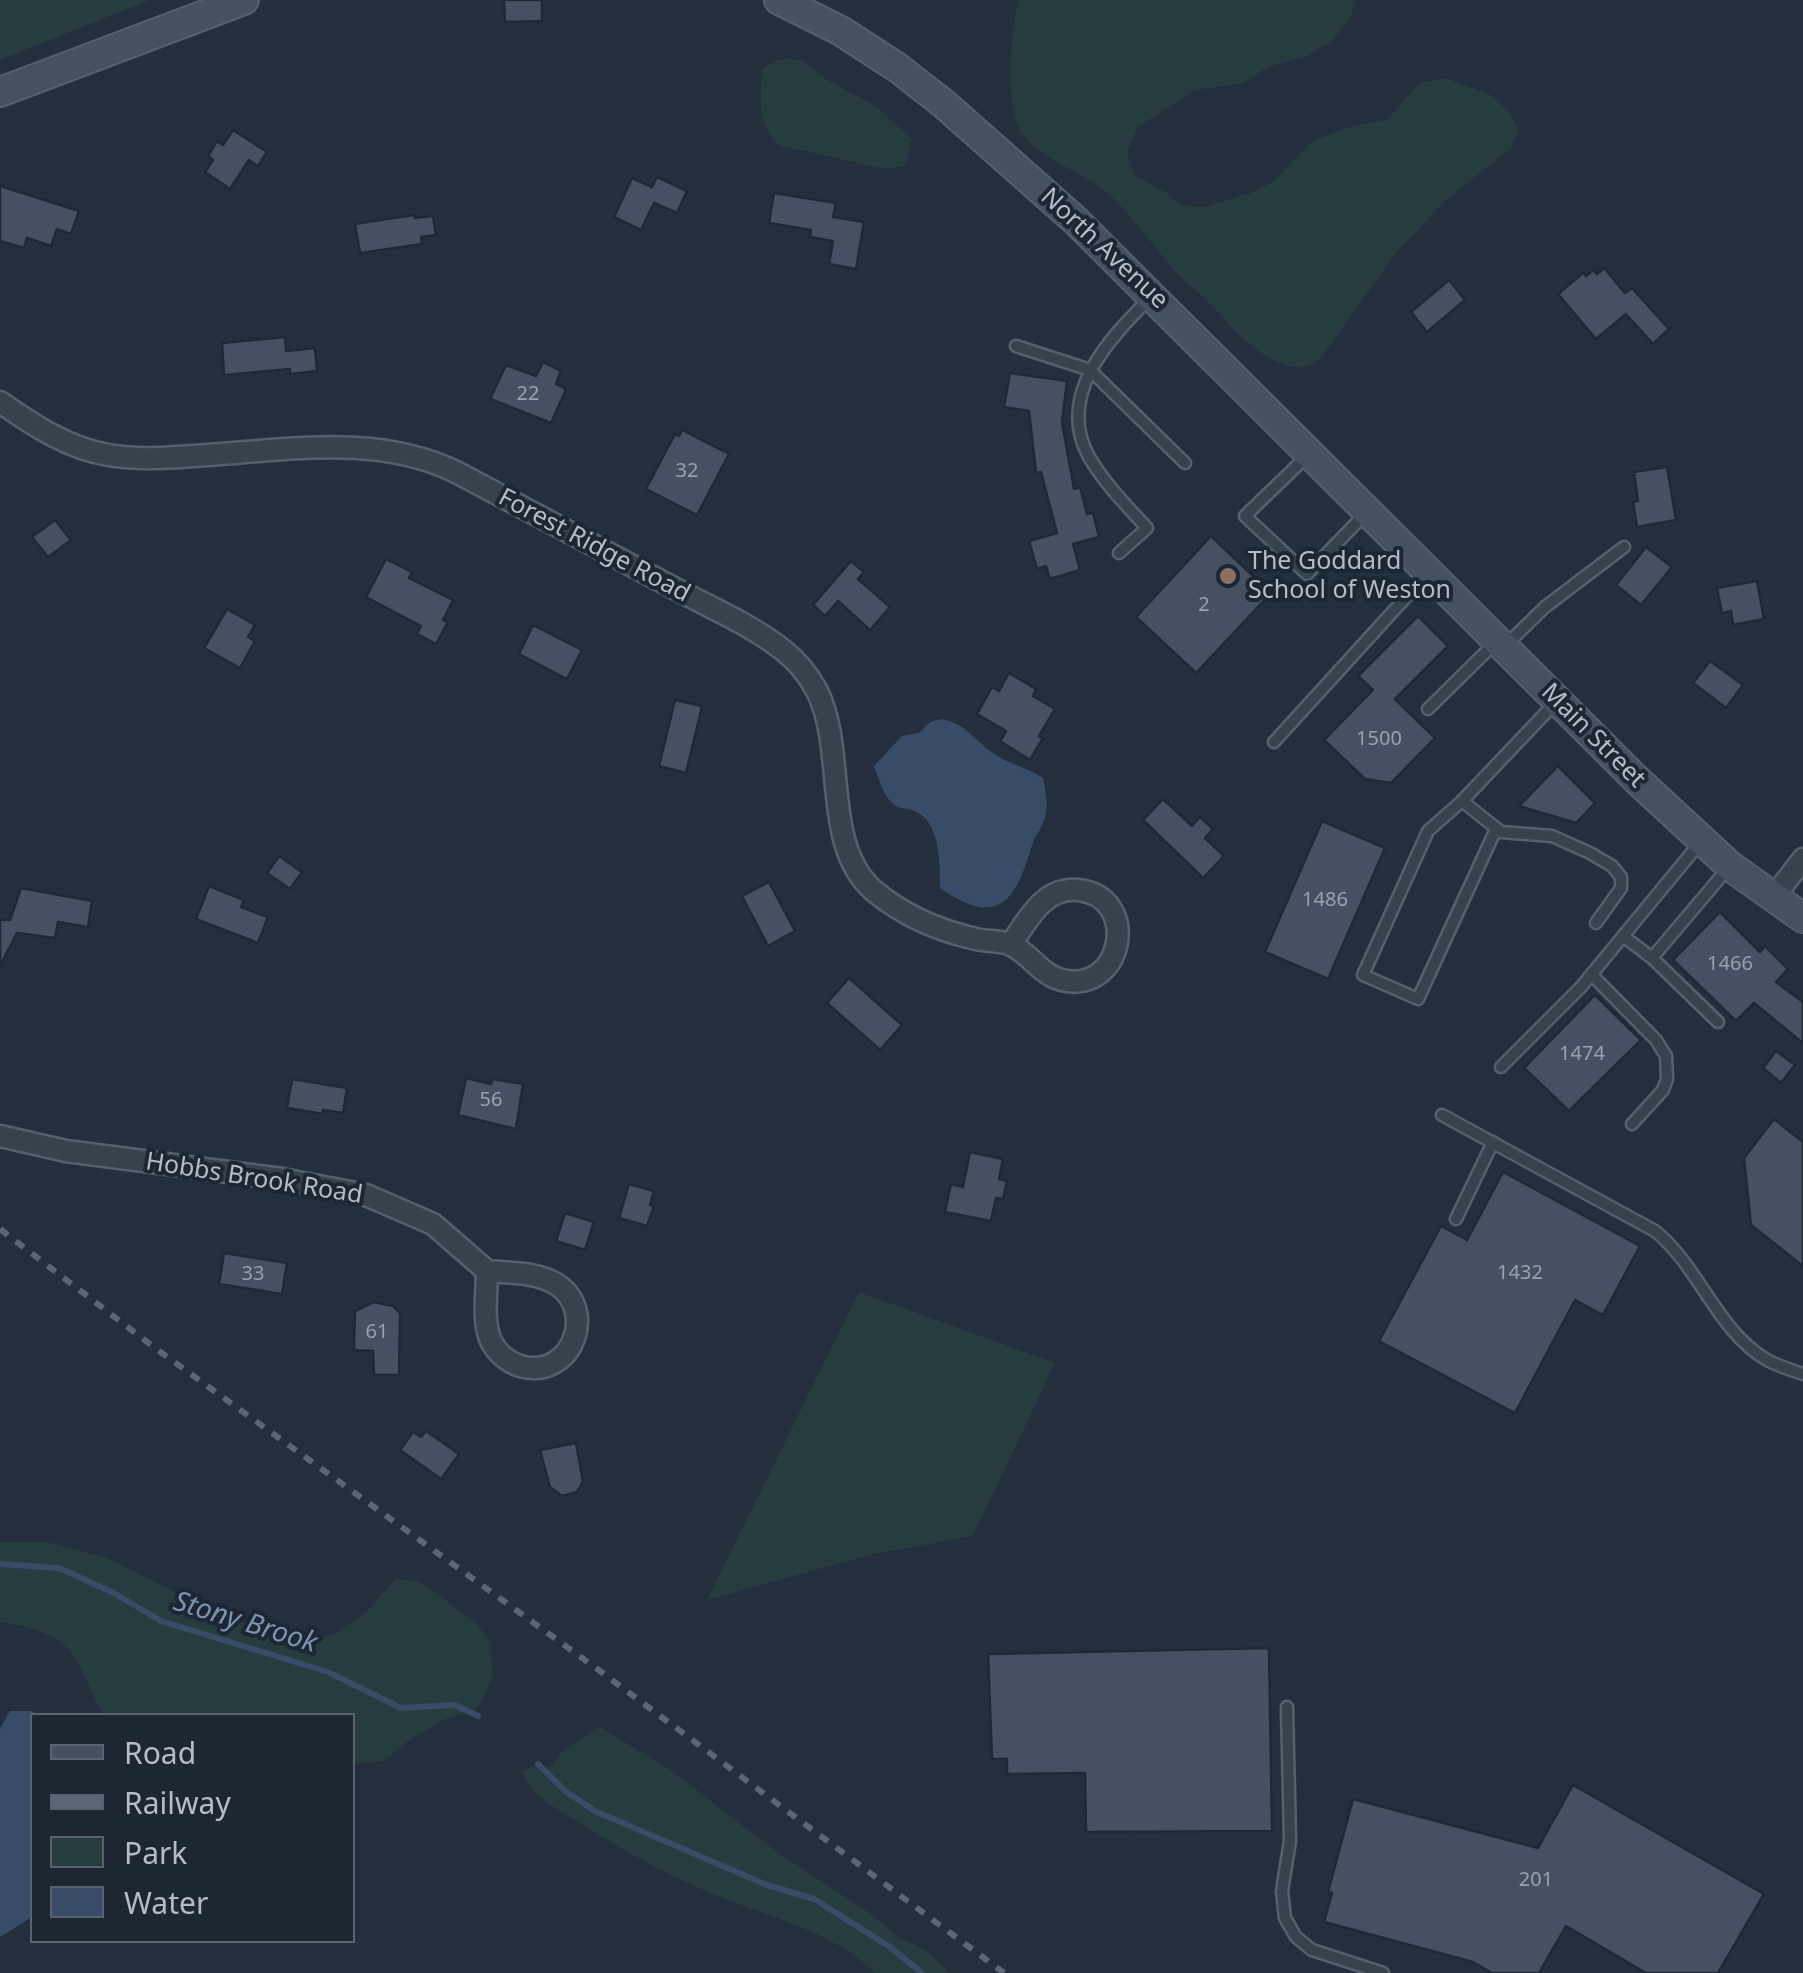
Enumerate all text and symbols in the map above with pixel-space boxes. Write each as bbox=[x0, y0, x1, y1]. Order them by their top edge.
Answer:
street label: North Avenue bbox=[1034, 182, 1174, 316]
house number: 22 bbox=[517, 382, 539, 406]
house number: 32 bbox=[676, 459, 698, 483]
street label: Forest Ridge Road bbox=[493, 483, 695, 609]
place label: The Goddard School of Weston bbox=[1248, 547, 1451, 606]
marker: The Goddard School of Weston bbox=[1217, 565, 1239, 587]
house number: 2 bbox=[1198, 593, 1210, 617]
street label: Main Street bbox=[1535, 678, 1651, 794]
house number: 1500 bbox=[1356, 727, 1402, 751]
house number: 1486 bbox=[1302, 888, 1348, 912]
house number: 1466 bbox=[1707, 952, 1753, 976]
house number: 1474 bbox=[1559, 1042, 1605, 1066]
house number: 56 bbox=[480, 1088, 502, 1112]
street label: Hobbs Brook Road bbox=[143, 1147, 365, 1211]
house number: 1432 bbox=[1497, 1261, 1543, 1285]
house number: 33 bbox=[242, 1262, 264, 1286]
house number: 61 bbox=[366, 1320, 388, 1344]
water label: Stony Brook bbox=[169, 1585, 321, 1661]
legend bbox=[30, 1713, 355, 1943]
text: Road bbox=[124, 1732, 196, 1773]
text: Railway bbox=[124, 1782, 231, 1823]
text: Park bbox=[124, 1832, 187, 1873]
house number: 201 bbox=[1519, 1868, 1553, 1892]
text: Water bbox=[124, 1882, 208, 1923]

